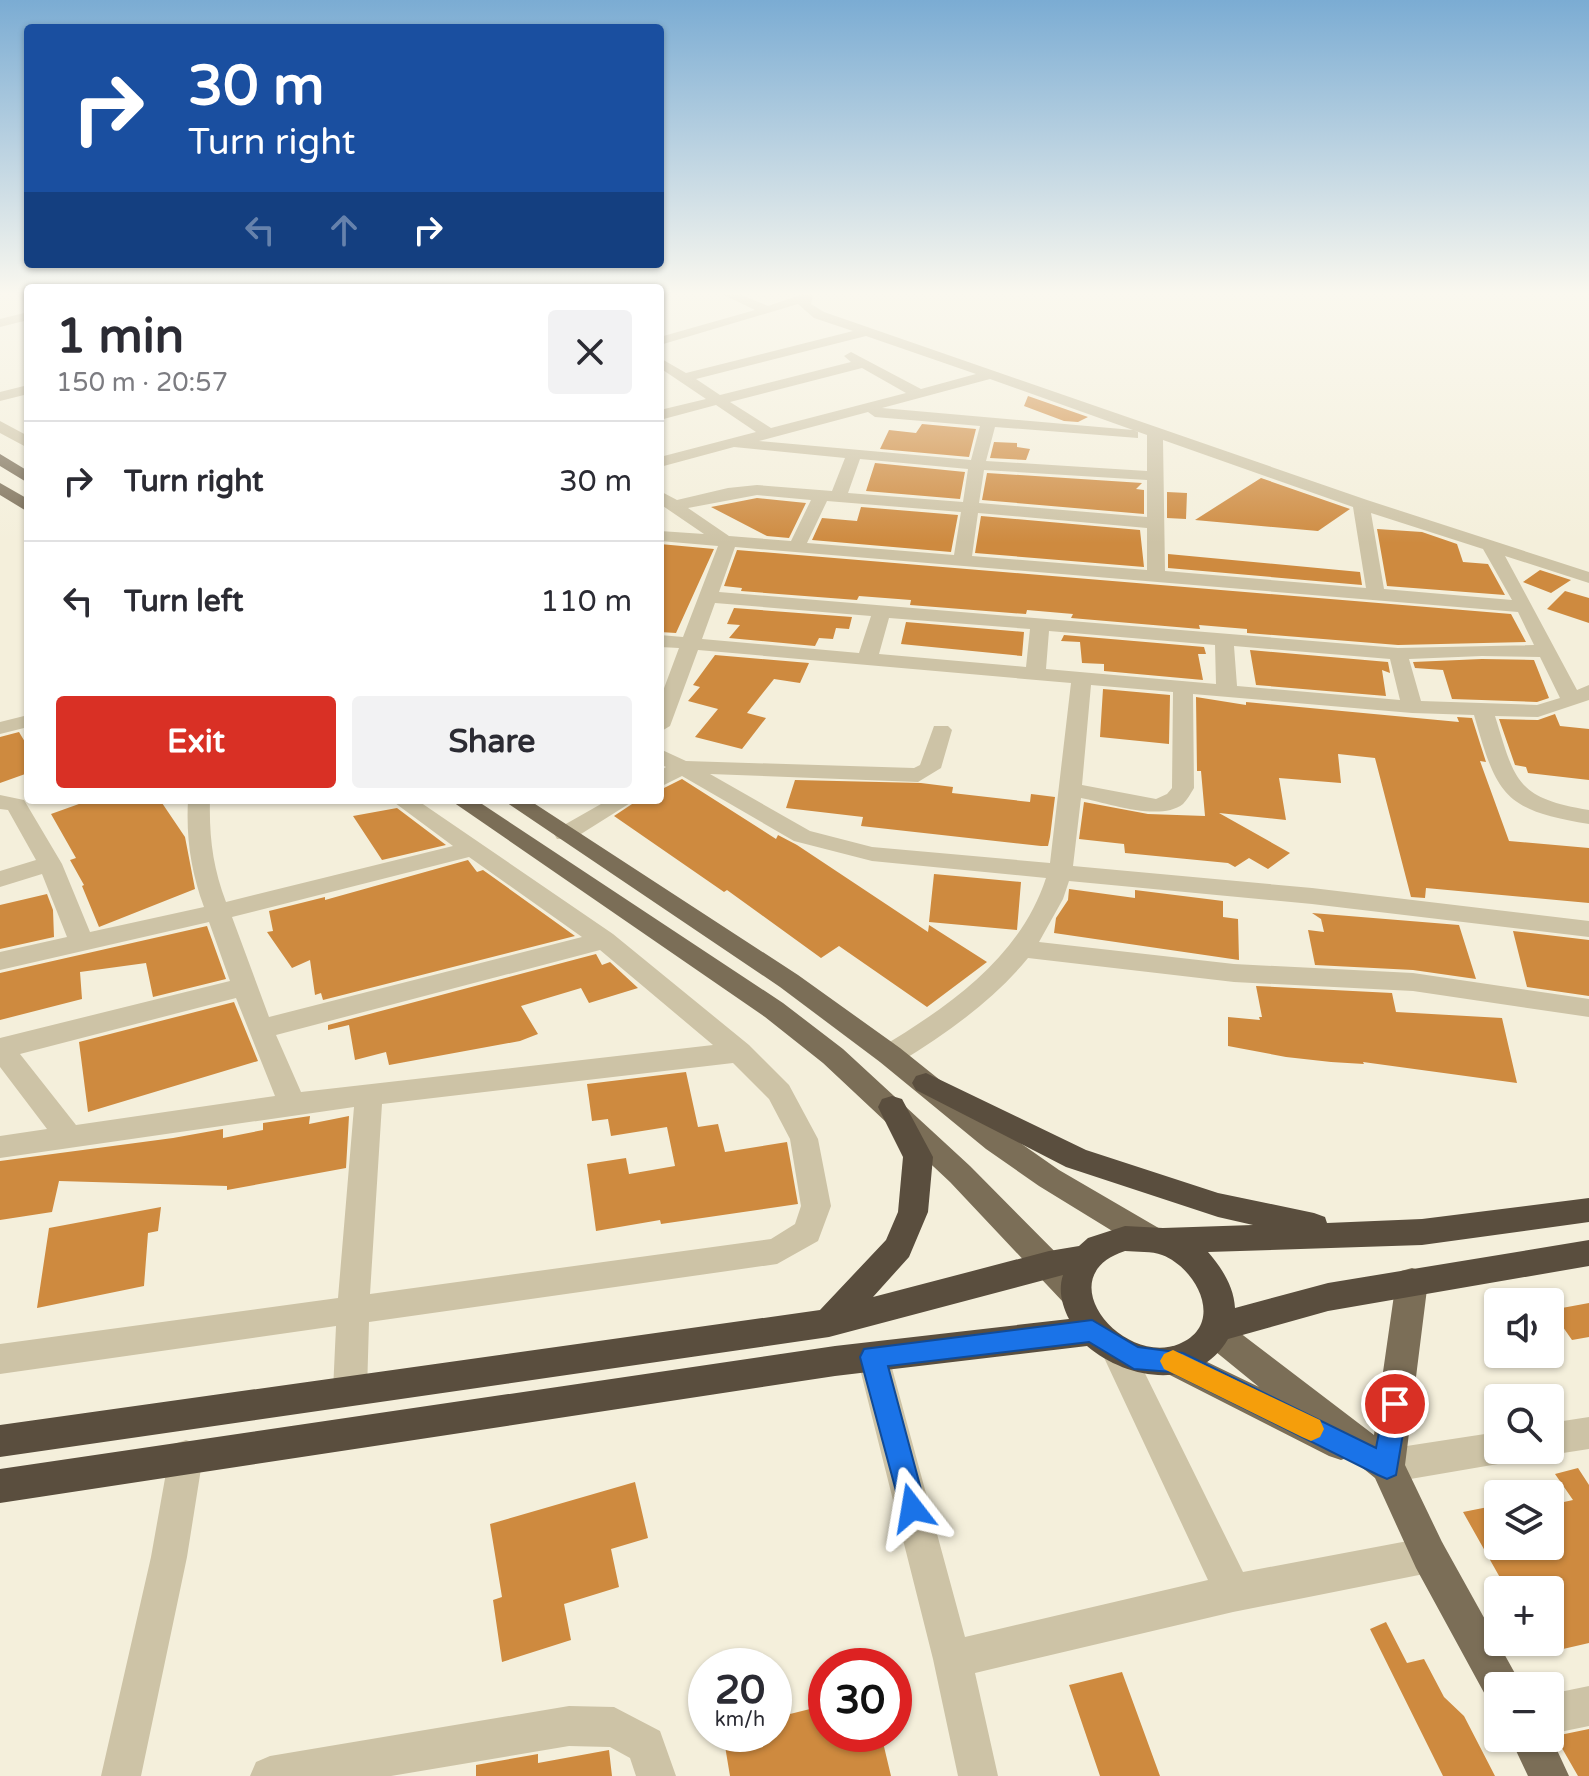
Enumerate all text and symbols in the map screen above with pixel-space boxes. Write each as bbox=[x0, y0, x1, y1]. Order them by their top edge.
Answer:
text: 30 m bbox=[188, 53, 324, 120]
icon: right bbox=[56, 56, 160, 160]
text: Turn right bbox=[188, 121, 355, 164]
icon: left bbox=[238, 208, 282, 252]
icon: ahead bbox=[322, 208, 366, 252]
icon: right bbox=[406, 208, 450, 252]
text: 1 min bbox=[56, 308, 184, 366]
button: close bbox=[548, 310, 632, 394]
text: 150 m · 20:57 bbox=[56, 367, 228, 398]
icon: right bbox=[56, 459, 100, 503]
text: Turn right bbox=[124, 463, 264, 500]
text: 30 m bbox=[559, 463, 632, 500]
icon: left bbox=[56, 579, 100, 623]
text: Turn left bbox=[124, 583, 243, 620]
text: 110 m bbox=[540, 583, 632, 620]
button: Exit bbox=[56, 696, 336, 788]
button: Share bbox=[352, 696, 632, 788]
map controls bbox=[1484, 1288, 1564, 1752]
button: sound bbox=[1484, 1288, 1564, 1368]
pin bbox=[1361, 1370, 1429, 1438]
icon: arrive bbox=[1373, 1382, 1417, 1426]
button: search bbox=[1484, 1384, 1564, 1464]
position arrow bbox=[870, 1466, 954, 1550]
button: layers bbox=[1484, 1480, 1564, 1560]
button: + bbox=[1484, 1576, 1564, 1656]
speed limit sign: 30 bbox=[808, 1648, 912, 1752]
text: 20 bbox=[715, 1666, 765, 1714]
button: − bbox=[1484, 1672, 1564, 1752]
text: km/h bbox=[715, 1708, 765, 1732]

